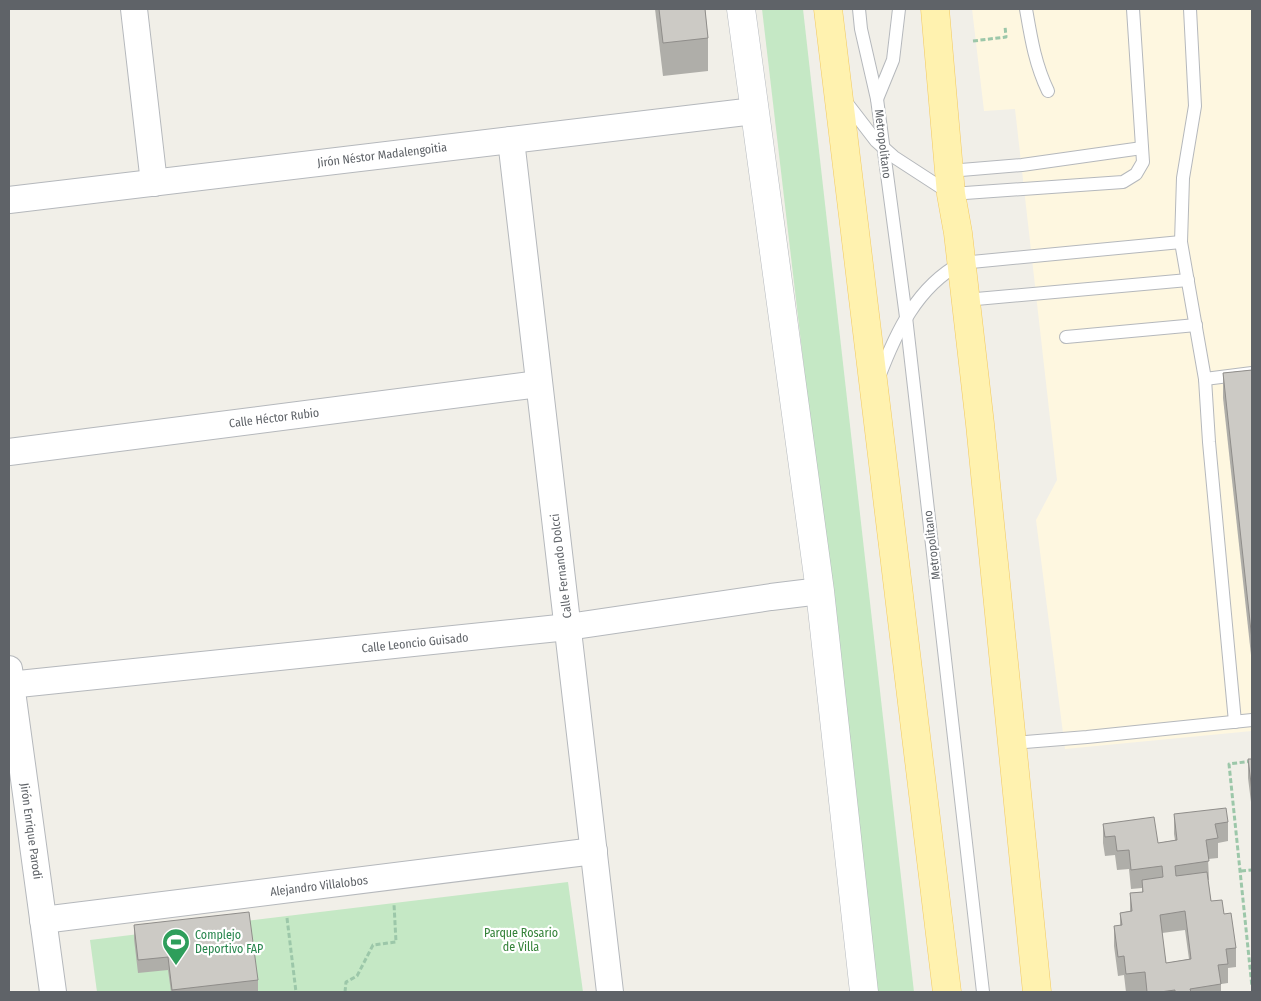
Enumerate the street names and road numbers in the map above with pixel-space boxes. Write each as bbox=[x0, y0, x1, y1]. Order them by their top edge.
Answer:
street label: Metropolitano bbox=[872, 109, 894, 179]
street label: Jirón Néstor Madalengoitia bbox=[316, 140, 448, 170]
street label: Calle Héctor Rubio bbox=[228, 406, 320, 430]
street label: Metropolitano bbox=[921, 510, 943, 580]
street label: Calle Fernando Dolcci bbox=[548, 513, 574, 619]
street label: Calle Leoncio Guisado bbox=[361, 630, 469, 656]
street label: Jirón Enrique Parodi bbox=[17, 782, 45, 880]
street label: Alejandro Villalobos bbox=[269, 873, 369, 899]

